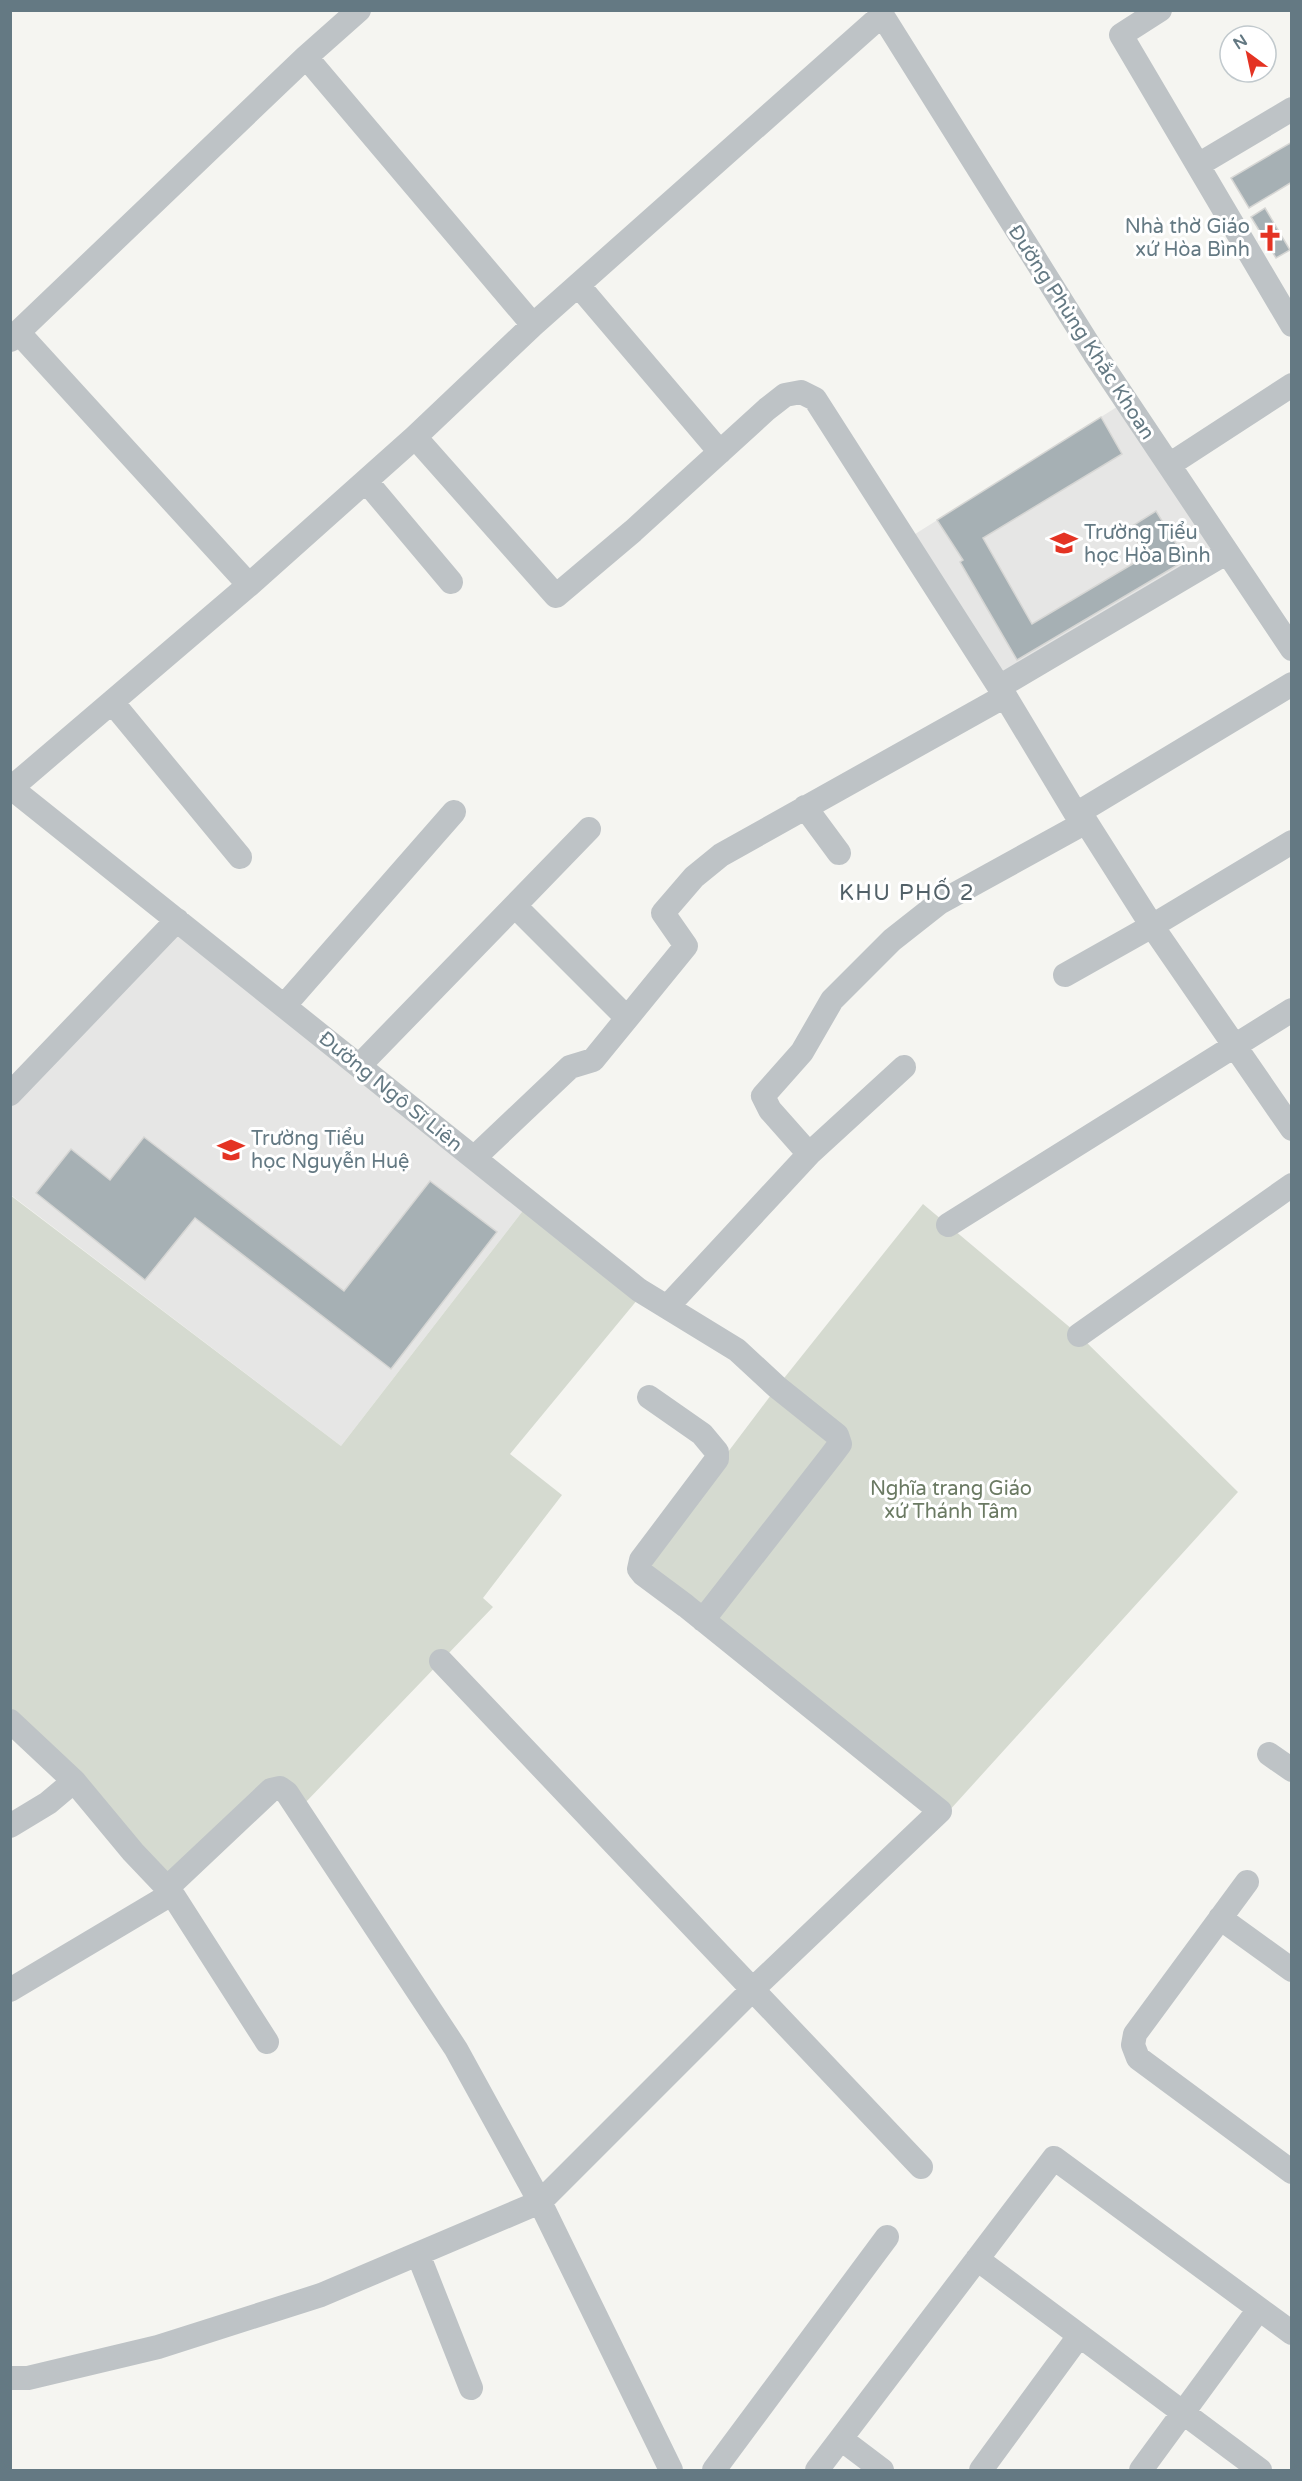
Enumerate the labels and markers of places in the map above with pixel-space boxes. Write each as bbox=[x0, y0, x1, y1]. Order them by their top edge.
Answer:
place label: Nhà thờ Giáo xứ Hòa Bình bbox=[1125, 215, 1250, 262]
church icon: Nhà thờ Giáo xứ Hòa Bình bbox=[1255, 223, 1285, 253]
place label: Trường Tiểu học Hòa Bình bbox=[1084, 521, 1211, 568]
school or university icon: Trường Tiểu học Hòa Bình bbox=[1049, 528, 1079, 558]
place label: Trường Tiểu học Nguyễn Huệ bbox=[251, 1127, 409, 1174]
school or university icon: Trường Tiểu học Nguyễn Huệ bbox=[216, 1135, 246, 1165]

